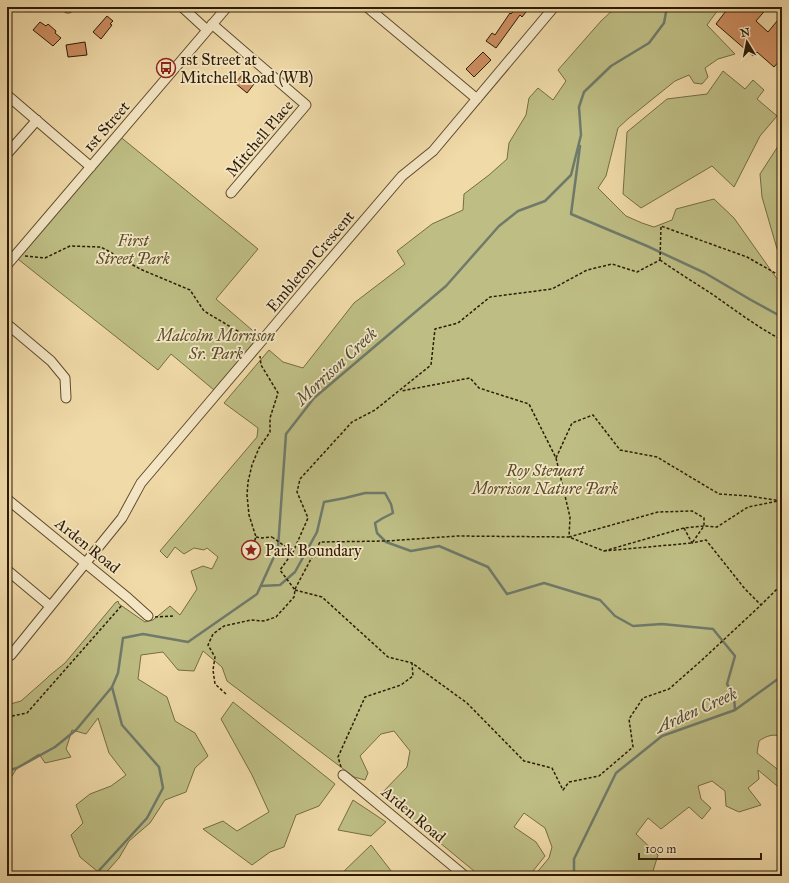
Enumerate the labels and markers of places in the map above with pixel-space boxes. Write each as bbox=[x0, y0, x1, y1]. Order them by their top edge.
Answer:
place label: 1st Street at Mitchell Road (WB) bbox=[180, 50, 313, 88]
bus stop icon: 1st Street at Mitchell Road (WB) bbox=[155, 57, 177, 79]
place icon: Park Boundary bbox=[240, 539, 262, 561]
place label: Park Boundary bbox=[265, 541, 362, 560]

